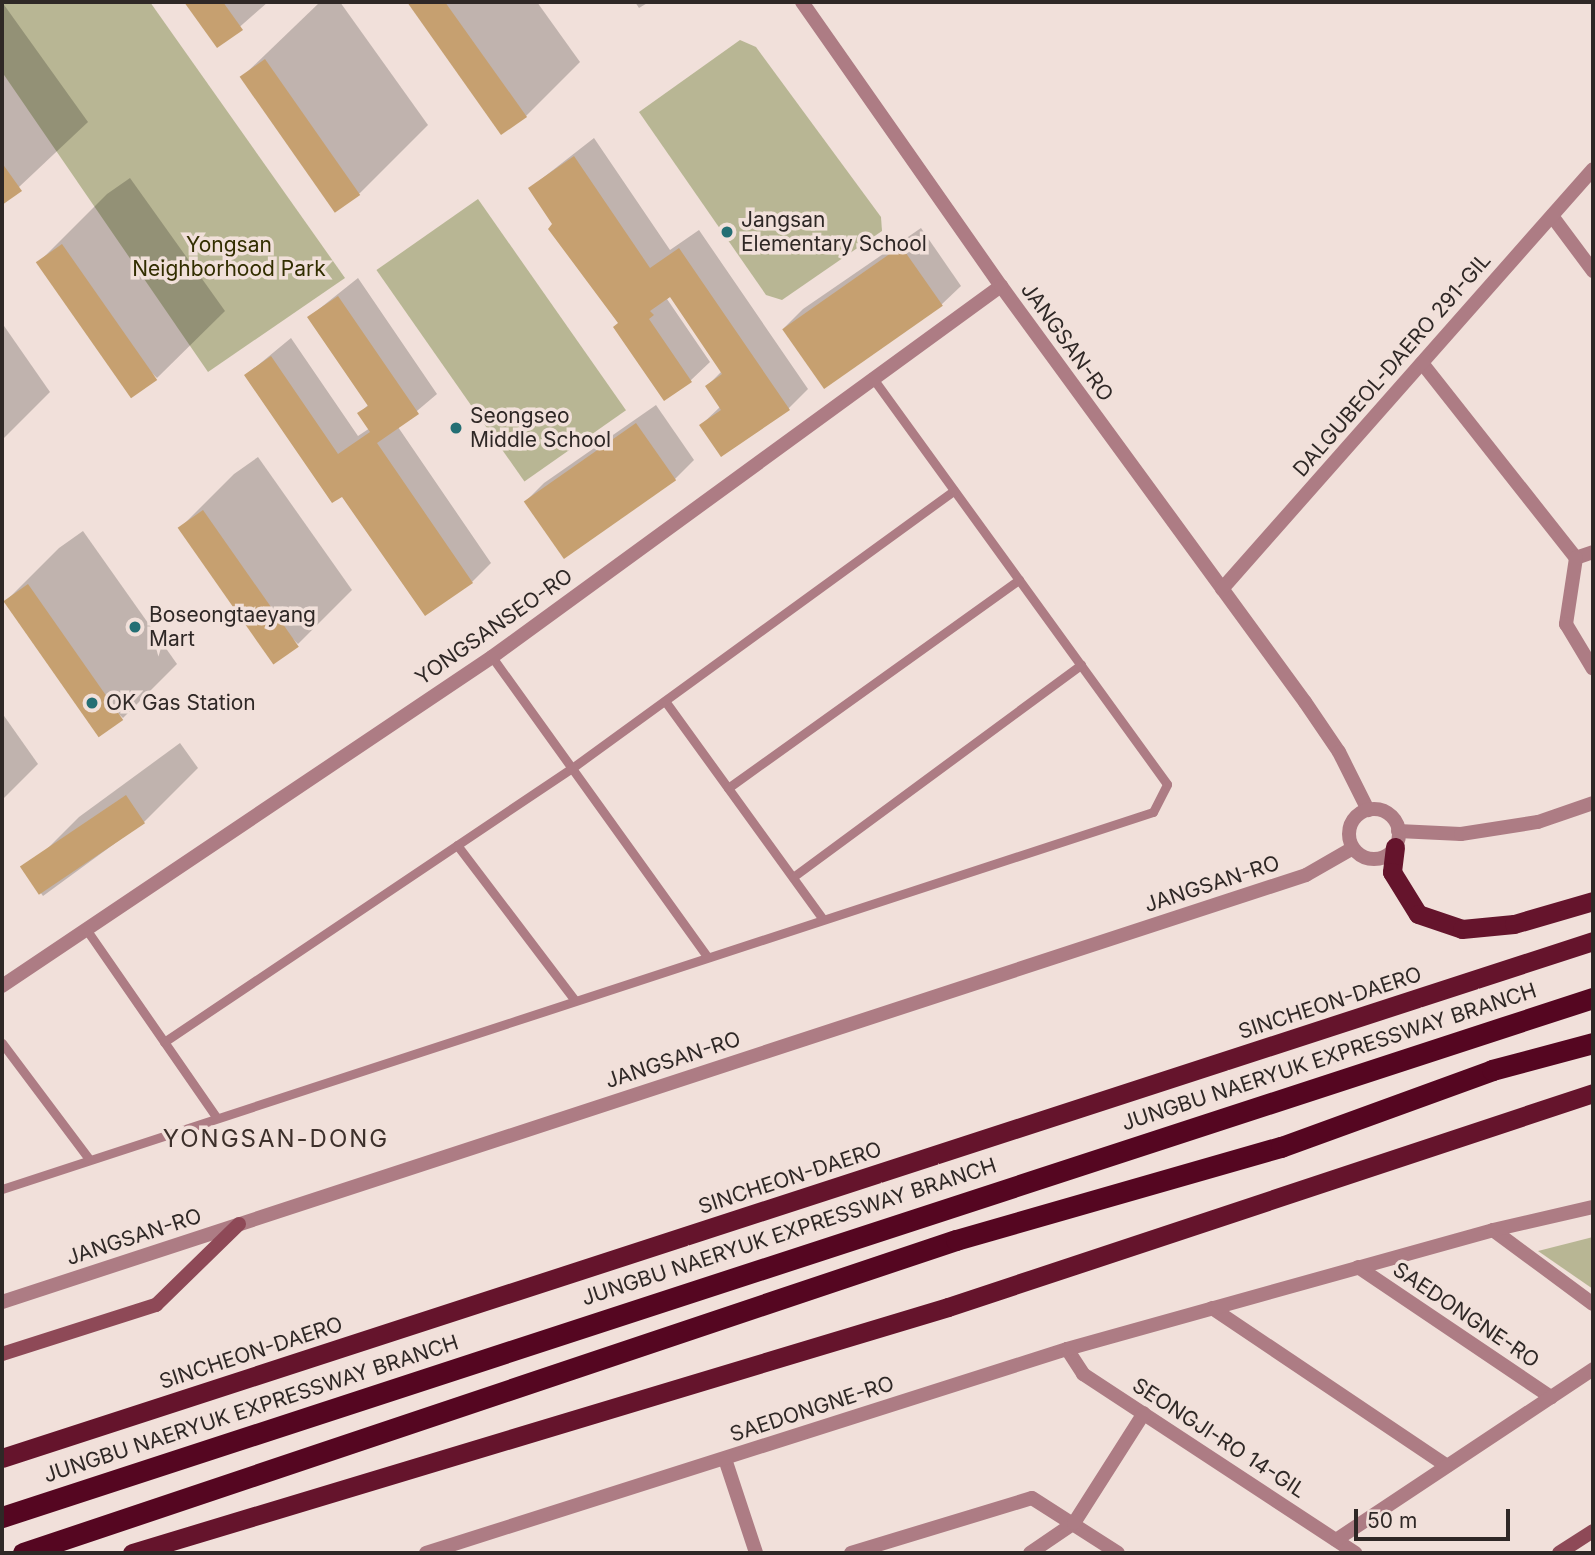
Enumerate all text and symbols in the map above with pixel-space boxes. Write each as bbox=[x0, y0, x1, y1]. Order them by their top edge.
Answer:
place label: Jangsan Elementary School bbox=[741, 207, 927, 257]
marker: Jangsan Elementary School bbox=[719, 224, 735, 240]
park label: Yongsan Neighborhood Park bbox=[132, 232, 326, 282]
street label: DALGUBEOL-DAERO 291-GIL bbox=[1288, 248, 1496, 482]
street label: JANGSAN-RO bbox=[1015, 278, 1119, 406]
place label: Seongseo Middle School bbox=[470, 403, 611, 453]
marker: Seongseo Middle School bbox=[448, 420, 464, 436]
street label: YONGSANSEO-RO bbox=[410, 563, 578, 691]
place label: Boseongtaeyang Mart bbox=[149, 602, 316, 652]
marker: Boseongtaeyang Mart bbox=[127, 619, 143, 635]
place label: OK Gas Station bbox=[106, 690, 256, 716]
marker: OK Gas Station bbox=[84, 695, 100, 711]
street label: JANGSAN-RO bbox=[1141, 850, 1283, 918]
street label: SINCHEON-DAERO bbox=[1235, 961, 1425, 1045]
street label: JUNGBU NAERYUK EXPRESSWAY BRANCH bbox=[1118, 978, 1540, 1136]
street label: JANGSAN-RO bbox=[602, 1026, 744, 1094]
district label: YONGSAN-DONG bbox=[164, 1125, 388, 1153]
street label: SINCHEON-DAERO bbox=[695, 1136, 885, 1220]
street label: JUNGBU NAERYUK EXPRESSWAY BRANCH bbox=[578, 1153, 1000, 1311]
street label: JANGSAN-RO bbox=[63, 1203, 205, 1271]
street label: SAEDONGNE-RO bbox=[1388, 1257, 1544, 1373]
street label: SINCHEON-DAERO bbox=[156, 1311, 346, 1395]
street label: JUNGBU NAERYUK EXPRESSWAY BRANCH bbox=[40, 1330, 462, 1488]
street label: SAEDONGNE-RO bbox=[727, 1371, 897, 1447]
street label: SEONGJI-RO 14-GIL bbox=[1128, 1373, 1310, 1503]
scale bar bbox=[1357, 1496, 1513, 1540]
text: 50 m bbox=[1367, 1508, 1417, 1533]

